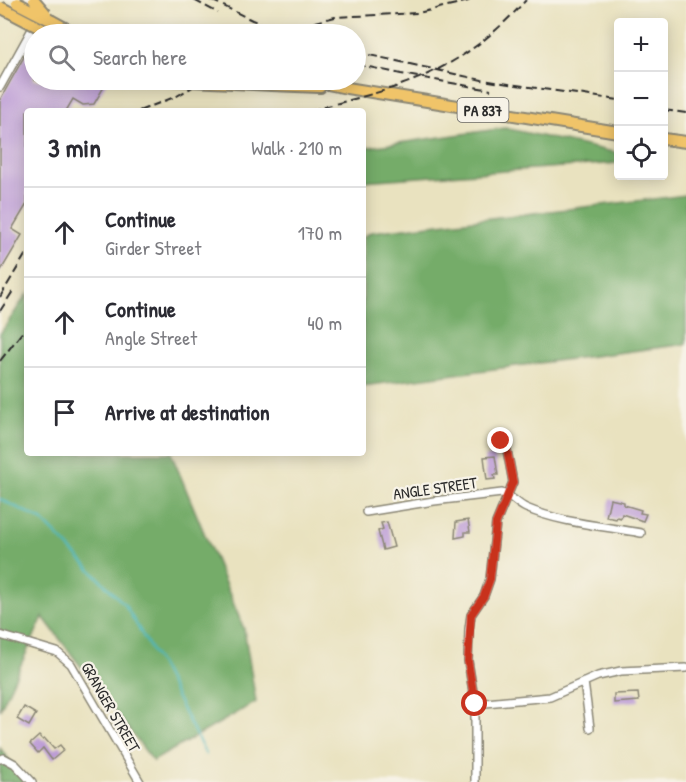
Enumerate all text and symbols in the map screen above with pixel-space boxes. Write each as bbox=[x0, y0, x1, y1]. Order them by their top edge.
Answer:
map controls bbox=[614, 18, 668, 180]
button: + bbox=[614, 18, 668, 72]
search box bbox=[24, 24, 366, 90]
icon: search bbox=[45, 41, 78, 74]
text: Search here bbox=[93, 42, 187, 72]
button: − bbox=[614, 72, 668, 126]
road number: PA 837 bbox=[458, 98, 508, 122]
button: locate bbox=[614, 126, 668, 180]
text: 3 min bbox=[48, 130, 101, 165]
text: Walk · 210 m bbox=[251, 134, 342, 161]
text: Continue bbox=[105, 204, 176, 234]
icon: ahead bbox=[48, 216, 81, 249]
text: 170 m bbox=[298, 219, 342, 246]
text: Girder Street bbox=[105, 234, 201, 261]
text: Continue bbox=[105, 294, 176, 324]
icon: ahead bbox=[48, 306, 81, 339]
text: 40 m bbox=[307, 309, 342, 336]
text: Angle Street bbox=[105, 324, 197, 351]
icon: arrive bbox=[48, 396, 81, 429]
text: Arrive at destination bbox=[105, 397, 270, 427]
route end bbox=[487, 427, 513, 453]
street label: ANGLE STREET bbox=[392, 471, 479, 505]
street label: GRANGER STREET bbox=[76, 658, 146, 757]
route start bbox=[461, 690, 487, 716]

